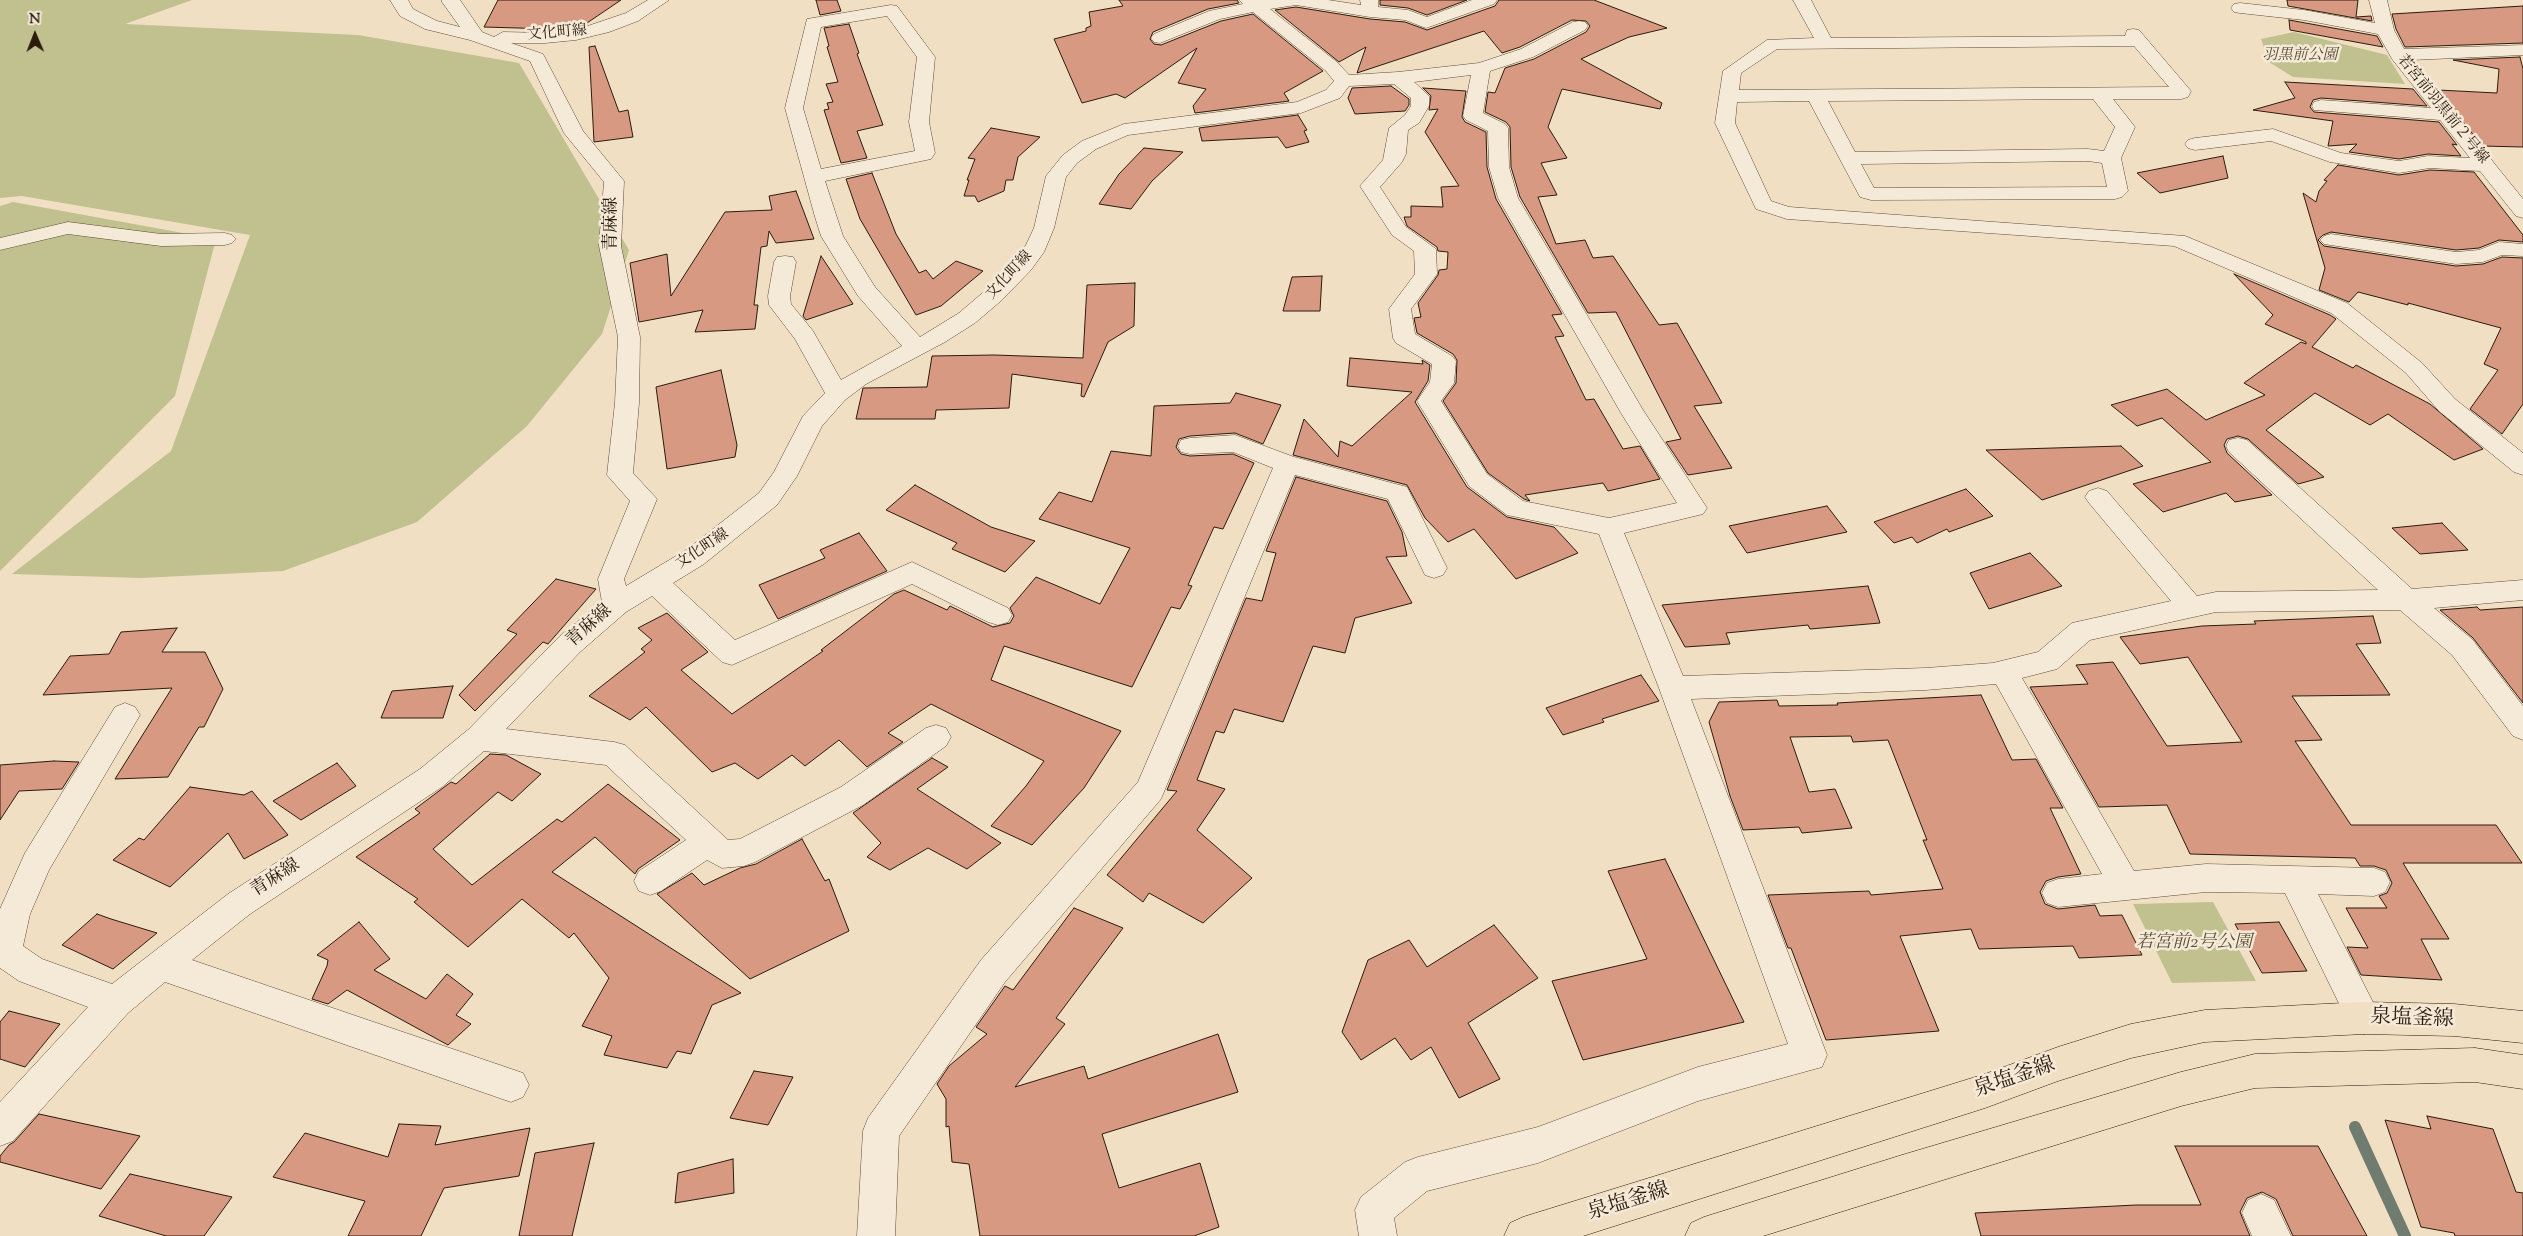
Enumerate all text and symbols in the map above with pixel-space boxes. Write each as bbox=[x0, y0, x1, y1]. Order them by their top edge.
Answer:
north arrow bbox=[10, 10, 60, 60]
text: N bbox=[29, 10, 41, 30]
street label: 文化町線 bbox=[526, 22, 588, 46]
park label: 羽黒前公園 bbox=[2263, 47, 2337, 65]
street label: 若宮前羽黒前２号線 bbox=[2393, 52, 2491, 168]
street label: 青麻線 bbox=[602, 197, 624, 251]
street label: 文化町線 bbox=[983, 248, 1037, 304]
street label: 文化町線 bbox=[673, 526, 733, 574]
street label: 青麻線 bbox=[563, 601, 617, 653]
street label: 青麻線 bbox=[247, 855, 305, 903]
park label: 若宮前2号公園 bbox=[2136, 933, 2252, 955]
street label: 泉塩釜線 bbox=[2370, 1006, 2454, 1034]
street label: 泉塩釜線 bbox=[1971, 1053, 2059, 1105]
street label: 泉塩釜線 bbox=[1585, 1179, 1673, 1227]

